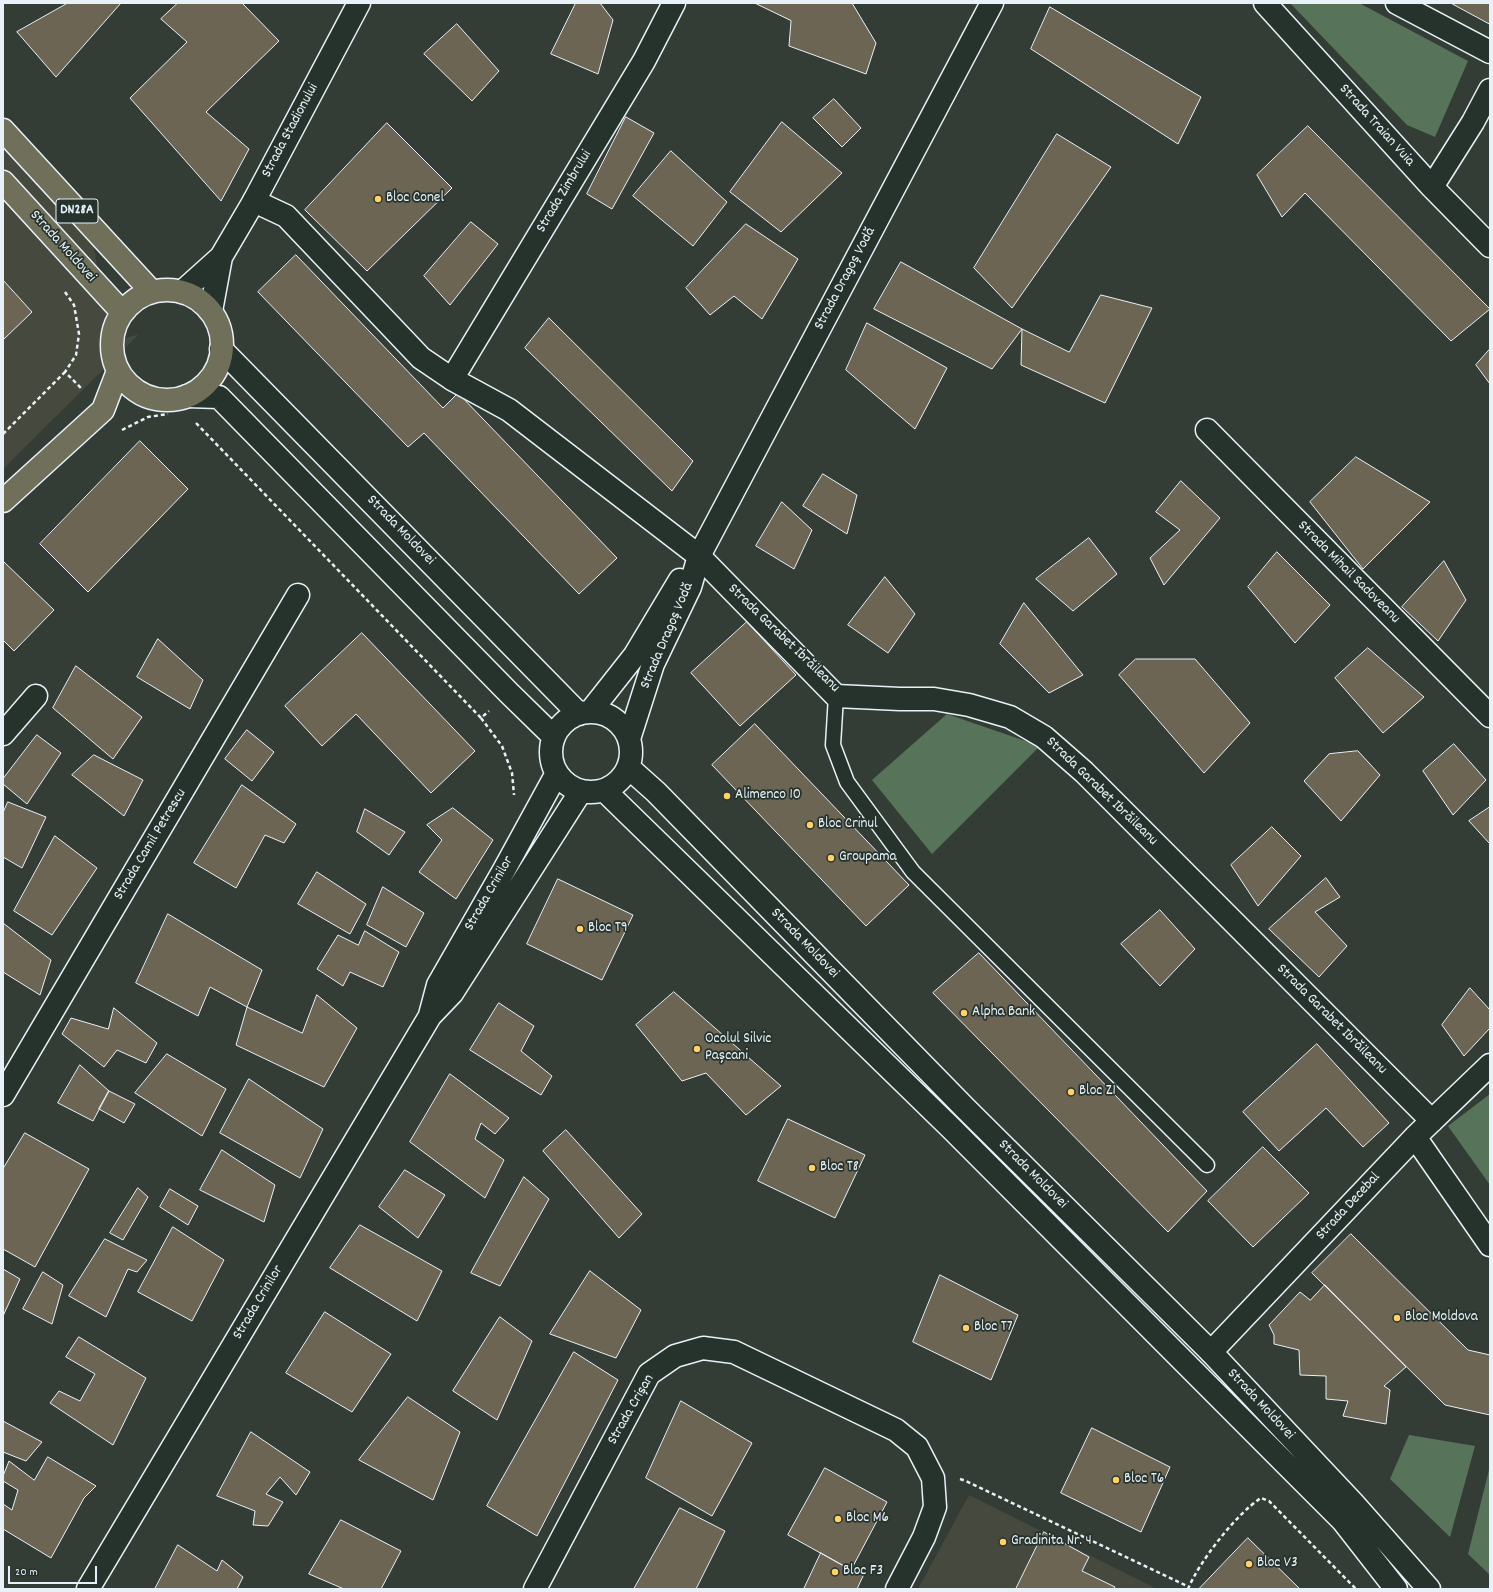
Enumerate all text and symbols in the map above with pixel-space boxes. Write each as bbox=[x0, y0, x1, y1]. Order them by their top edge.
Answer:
street label: Strada Stadionului bbox=[259, 81, 323, 181]
street label: Strada Traian Vuia bbox=[1334, 81, 1418, 171]
street label: Strada Zimbrului bbox=[533, 147, 597, 237]
place label: Bloc Conel bbox=[386, 190, 444, 208]
marker: Bloc Conel bbox=[373, 194, 383, 204]
road number: DN28A bbox=[56, 199, 98, 223]
street label: Strada Moldovei bbox=[25, 207, 99, 287]
street label: Strada Dragoș Vodă bbox=[811, 224, 881, 334]
street label: Strada Moldovei bbox=[362, 492, 438, 570]
street label: Strada Mihail Sadoveanu bbox=[1293, 518, 1403, 628]
street label: Strada Dragoș Vodă bbox=[637, 580, 699, 692]
street label: Strada Garabet Ibrăileanu bbox=[723, 581, 843, 697]
street label: Strada Garabet Ibrăileanu bbox=[1041, 734, 1161, 850]
street label: Strada Camil Petrescu bbox=[111, 786, 191, 904]
place label: Alimenco 10 bbox=[735, 787, 801, 805]
marker: Alimenco 10 bbox=[722, 791, 732, 801]
place label: Bloc Crinul bbox=[818, 816, 878, 834]
marker: Bloc Crinul bbox=[805, 820, 815, 830]
place label: Groupama bbox=[839, 849, 897, 867]
street label: Strada Crinilor bbox=[461, 853, 519, 935]
marker: Groupama bbox=[826, 853, 836, 863]
street label: Strada Moldovei bbox=[766, 905, 842, 983]
place label: Bloc T9 bbox=[588, 920, 628, 938]
marker: Bloc T9 bbox=[575, 924, 585, 934]
street label: Strada Garabet Ibrăileanu bbox=[1272, 961, 1390, 1079]
place label: Alpha Bank bbox=[972, 1004, 1035, 1022]
marker: Alpha Bank bbox=[959, 1008, 969, 1018]
place label: Ocolul Silvic Pașcani bbox=[705, 1031, 771, 1066]
marker: Ocolul Silvic Pașcani bbox=[692, 1044, 702, 1054]
place label: Bloc Z1 bbox=[1079, 1083, 1116, 1101]
marker: Bloc Z1 bbox=[1066, 1087, 1076, 1097]
street label: Strada Moldovei bbox=[994, 1137, 1070, 1213]
place label: Bloc T8 bbox=[820, 1159, 859, 1177]
marker: Bloc T8 bbox=[807, 1163, 817, 1173]
street label: Strada Decebal bbox=[1313, 1169, 1385, 1245]
street label: Strada Crinilor bbox=[230, 1263, 288, 1343]
place label: Bloc Moldova bbox=[1405, 1309, 1478, 1327]
marker: Bloc Moldova bbox=[1392, 1313, 1402, 1323]
place label: Bloc T7 bbox=[974, 1319, 1013, 1337]
marker: Bloc T7 bbox=[961, 1323, 971, 1333]
street label: Strada Moldovei bbox=[1223, 1366, 1297, 1444]
street label: Strada Crișan bbox=[605, 1372, 659, 1448]
place label: Bloc T6 bbox=[1124, 1471, 1164, 1489]
marker: Bloc T6 bbox=[1111, 1475, 1121, 1485]
place label: Bloc M6 bbox=[846, 1510, 889, 1528]
marker: Bloc M6 bbox=[833, 1514, 843, 1524]
place label: Gradinita Nr. 4 bbox=[1011, 1533, 1092, 1551]
marker: Gradinita Nr. 4 bbox=[998, 1537, 1008, 1547]
place label: Bloc V3 bbox=[1257, 1555, 1298, 1573]
scale bar bbox=[10, 1558, 99, 1584]
marker: Bloc V3 bbox=[1244, 1559, 1254, 1569]
place label: Bloc F3 bbox=[843, 1563, 883, 1581]
text: 20 m bbox=[15, 1564, 38, 1581]
marker: Bloc F3 bbox=[830, 1567, 840, 1577]

